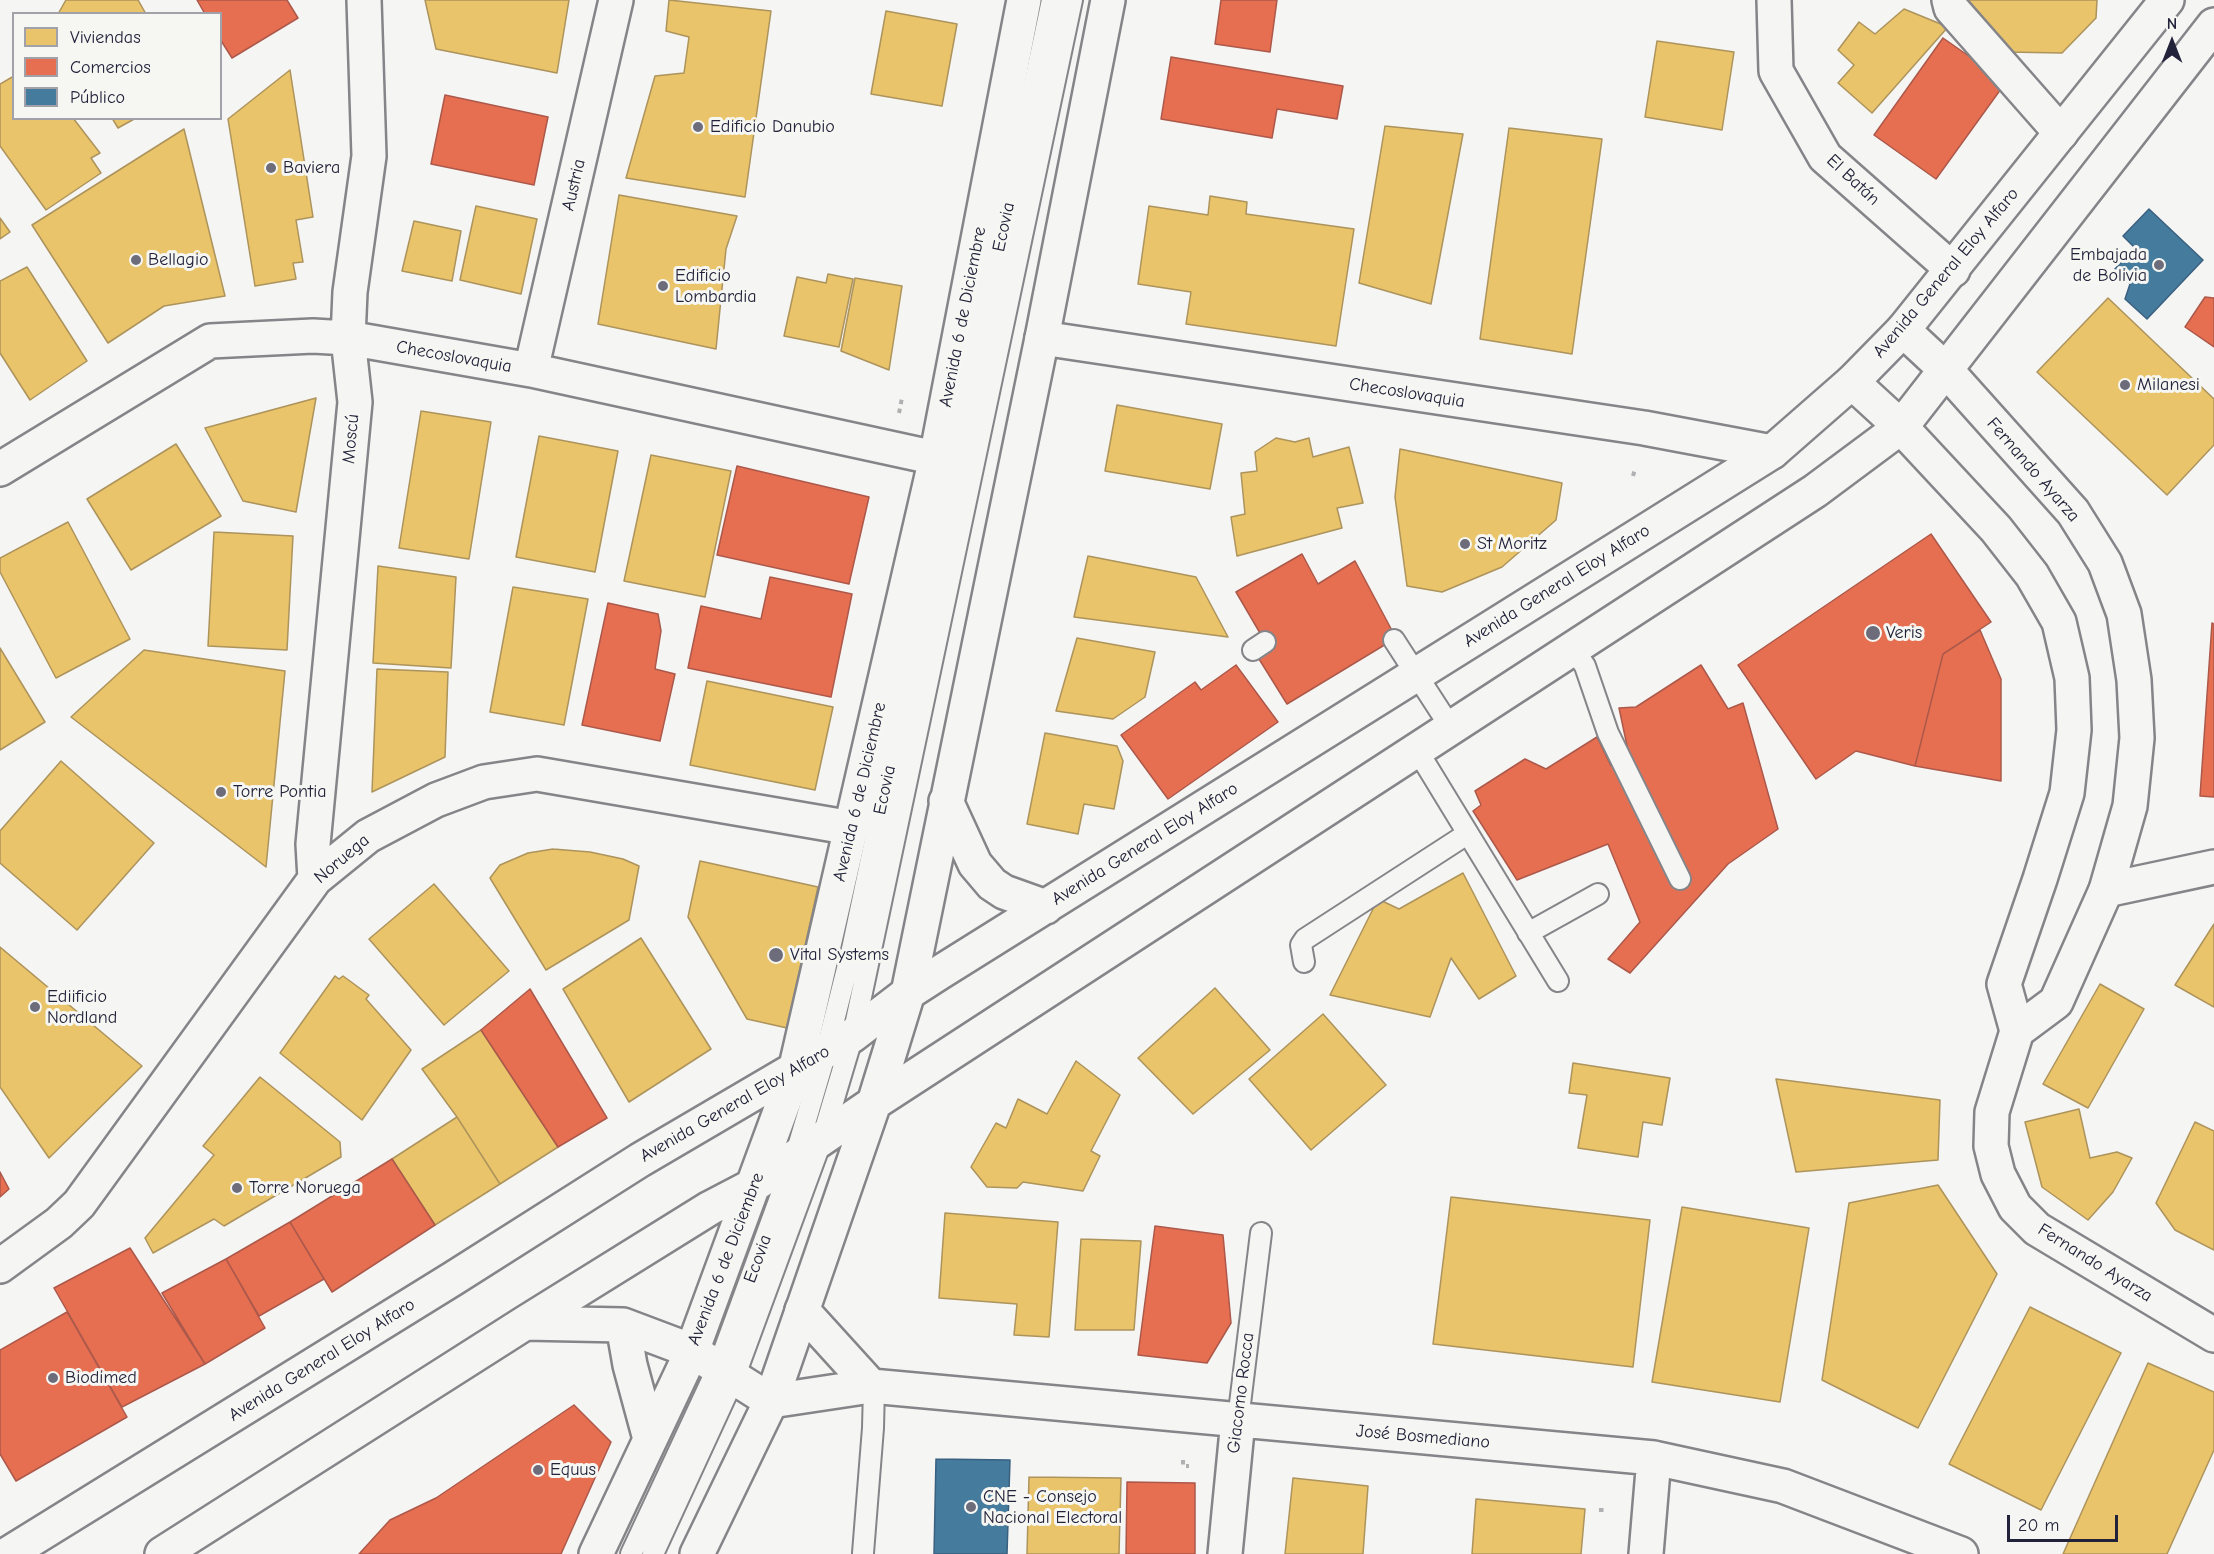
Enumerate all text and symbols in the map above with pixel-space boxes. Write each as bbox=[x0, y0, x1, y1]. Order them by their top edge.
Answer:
legend bbox=[12, 12, 222, 120]
north arrow bbox=[2142, 12, 2202, 72]
text: N bbox=[2167, 15, 2177, 33]
text: Viviendas bbox=[70, 27, 141, 48]
text: Comercios bbox=[70, 57, 151, 78]
text: Público bbox=[70, 87, 125, 108]
place label: Edificio Danubio bbox=[710, 116, 835, 138]
marker: Edificio Danubio bbox=[691, 120, 705, 134]
street label: El Batán bbox=[1822, 150, 1884, 210]
place label: Baviera bbox=[283, 157, 340, 179]
street label: Austria bbox=[558, 157, 590, 213]
marker: Baviera bbox=[264, 161, 278, 175]
street label: Avenida General Eloy Alfaro bbox=[1868, 184, 2024, 362]
street label: Ecovia bbox=[988, 200, 1020, 254]
street label: Avenida 6 de Diciembre bbox=[935, 225, 991, 409]
place label: Embajada de Bolivia bbox=[2070, 244, 2147, 286]
place label: Bellagio bbox=[148, 249, 208, 271]
marker: Bellagio bbox=[129, 253, 143, 267]
marker: Embajada de Bolivia bbox=[2152, 258, 2166, 272]
place label: Edificio Lombardia bbox=[675, 265, 757, 308]
marker: Edificio Lombardia bbox=[656, 279, 670, 293]
street label: Checoslovaquia bbox=[395, 336, 513, 378]
street label: Checoslovaquia bbox=[1348, 373, 1466, 413]
place label: Milanesi bbox=[2137, 374, 2200, 396]
marker: Milanesi bbox=[2118, 378, 2132, 392]
street label: Moscú bbox=[338, 413, 364, 465]
street label: Fernando Ayarza bbox=[1982, 413, 2084, 527]
street label: Avenida General Eloy Alfaro bbox=[1460, 520, 1654, 652]
place label: St Moritz bbox=[1477, 533, 1547, 555]
marker: St Moritz bbox=[1458, 537, 1472, 551]
place label: Veris bbox=[1886, 622, 1922, 644]
marker: Veris bbox=[1864, 624, 1882, 642]
street label: Avenida 6 de Diciembre bbox=[829, 700, 891, 884]
street label: Ecovia bbox=[869, 763, 901, 817]
street label: Avenida General Eloy Alfaro bbox=[1048, 778, 1242, 910]
place label: Torre Pontia bbox=[233, 781, 327, 803]
marker: Torre Pontia bbox=[214, 785, 228, 799]
street label: Noruega bbox=[310, 830, 374, 888]
place label: Vital Systems bbox=[790, 944, 889, 966]
marker: Vital Systems bbox=[767, 946, 785, 964]
place label: Ediificio Nordland bbox=[47, 986, 117, 1028]
marker: Ediificio Nordland bbox=[28, 1000, 42, 1014]
street label: Avenida General Eloy Alfaro bbox=[636, 1041, 834, 1167]
street label: Avenida 6 de Diciembre bbox=[683, 1170, 769, 1348]
place label: Torre Noruega bbox=[249, 1177, 361, 1199]
marker: Torre Noruega bbox=[230, 1181, 244, 1195]
street label: Fernando Ayarza bbox=[2034, 1219, 2156, 1307]
street label: Ecovia bbox=[739, 1232, 777, 1286]
street label: Avenida General Eloy Alfaro bbox=[225, 1294, 419, 1426]
street label: Giacomo Rocca bbox=[1223, 1331, 1259, 1455]
place label: Biodimed bbox=[65, 1367, 137, 1389]
marker: Biodimed bbox=[46, 1371, 60, 1385]
street label: José Bosmediano bbox=[1355, 1420, 1491, 1454]
place label: Equus bbox=[550, 1459, 596, 1481]
marker: Equus bbox=[531, 1463, 545, 1477]
place label: CNE - Consejo Nacional Electoral bbox=[983, 1486, 1122, 1528]
marker: CNE - Consejo Nacional Electoral bbox=[964, 1500, 978, 1514]
scale bar bbox=[2010, 1503, 2121, 1541]
text: 20 m bbox=[2018, 1515, 2059, 1536]

